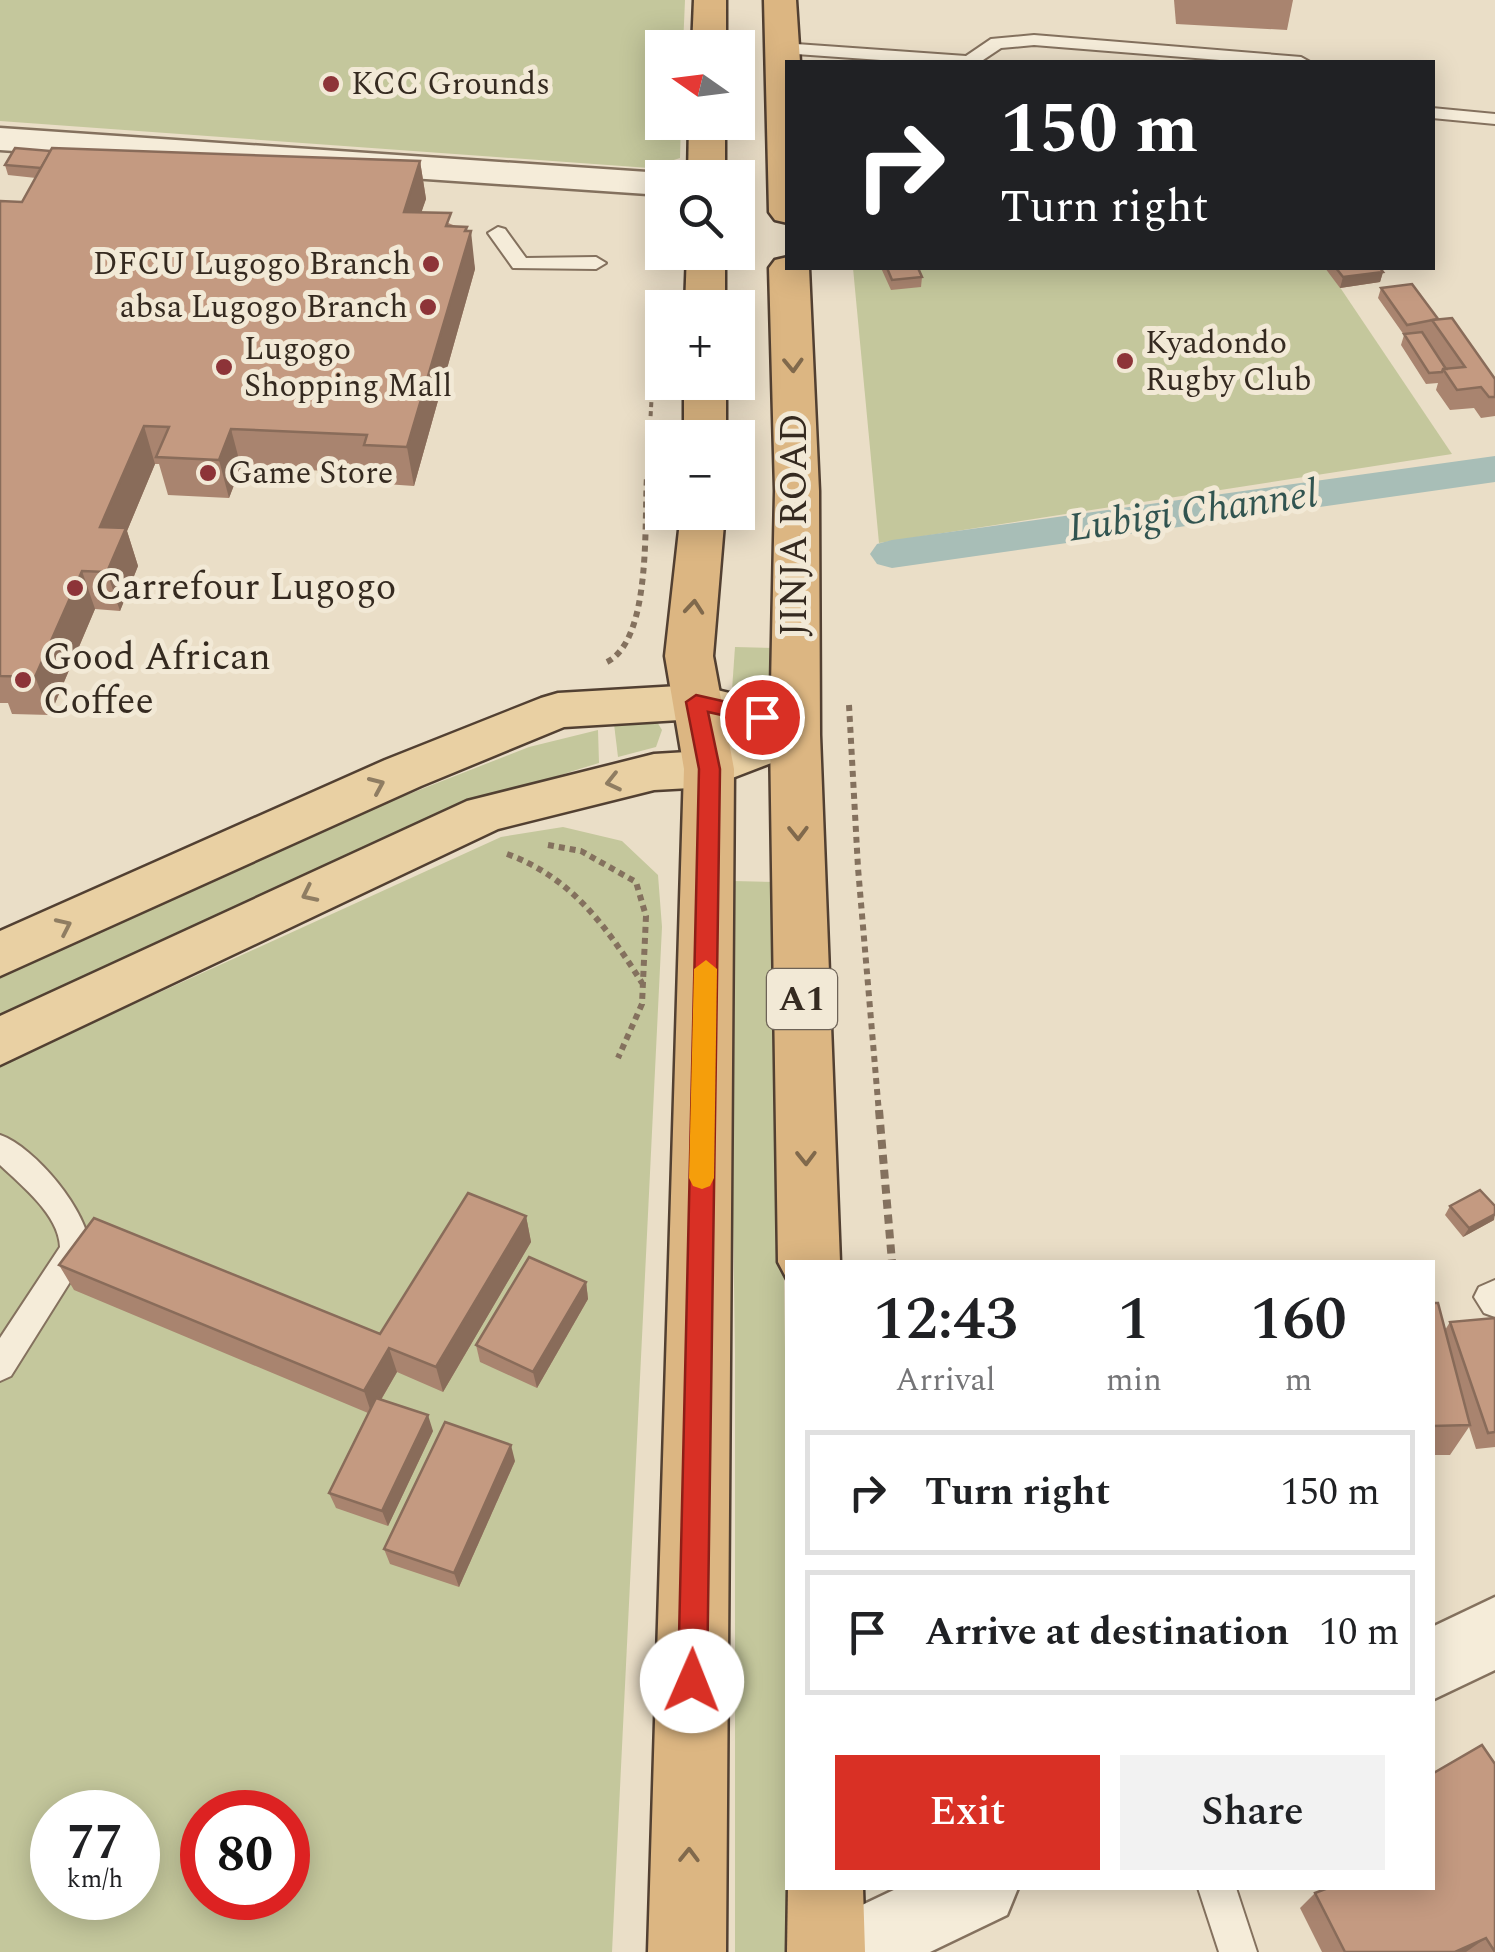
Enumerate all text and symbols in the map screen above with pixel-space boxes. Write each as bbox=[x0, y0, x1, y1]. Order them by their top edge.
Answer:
north arrow bbox=[645, 30, 755, 140]
map controls bbox=[645, 30, 755, 530]
place label: KCC Grounds bbox=[351, 60, 550, 109]
marker: KCC Grounds bbox=[320, 73, 342, 95]
text: 150 m bbox=[1000, 77, 1198, 183]
icon: right bbox=[835, 100, 965, 230]
button: search bbox=[645, 160, 755, 270]
text: Turn right bbox=[1000, 173, 1209, 242]
place label: DFCU Lugogo Branch bbox=[93, 240, 411, 289]
marker: DFCU Lugogo Branch bbox=[420, 253, 442, 275]
place label: absa Lugogo Branch bbox=[120, 283, 408, 332]
button: + bbox=[645, 290, 755, 400]
marker: absa Lugogo Branch bbox=[417, 296, 439, 318]
place label: Kyadondo Rugby Club bbox=[1145, 319, 1311, 405]
place label: Lugogo Shopping Mall bbox=[244, 325, 452, 411]
marker: Kyadondo Rugby Club bbox=[1114, 350, 1136, 372]
marker: Lugogo Shopping Mall bbox=[213, 356, 235, 378]
one-way arrow bbox=[782, 357, 803, 373]
street label: JINJA ROAD bbox=[766, 413, 824, 637]
button: − bbox=[645, 420, 755, 530]
place label: Game Store bbox=[228, 449, 393, 498]
marker: Game Store bbox=[197, 462, 219, 484]
water label: Lubigi Channel bbox=[1065, 464, 1321, 560]
place label: Carrefour Lugogo bbox=[95, 559, 396, 617]
marker: Carrefour Lugogo bbox=[64, 577, 86, 599]
one-way arrow bbox=[682, 599, 704, 615]
place label: Good African Coffee bbox=[43, 629, 271, 731]
marker: Good African Coffee bbox=[12, 669, 34, 691]
pin bbox=[720, 675, 805, 760]
icon: arrive bbox=[735, 690, 790, 745]
one-way arrow bbox=[605, 770, 622, 791]
one-way arrow bbox=[367, 777, 385, 797]
one-way arrow bbox=[787, 825, 808, 841]
one-way arrow bbox=[301, 881, 319, 901]
one-way arrow bbox=[54, 918, 72, 938]
road number: A1 bbox=[767, 969, 837, 1029]
one-way arrow bbox=[796, 1150, 817, 1166]
text: 12:43 bbox=[873, 1274, 1018, 1366]
text: 1 bbox=[1118, 1274, 1150, 1366]
text: 160 bbox=[1250, 1274, 1347, 1366]
text: Arrival bbox=[896, 1356, 995, 1405]
text: min bbox=[1106, 1356, 1162, 1405]
text: m bbox=[1285, 1356, 1312, 1405]
text: Turn right bbox=[925, 1464, 1110, 1522]
text: 150 m bbox=[1281, 1464, 1380, 1522]
icon: right bbox=[840, 1465, 895, 1520]
text: Arrive at destination bbox=[925, 1604, 1289, 1662]
text: 10 m bbox=[1319, 1604, 1399, 1662]
icon: arrive bbox=[840, 1605, 895, 1660]
position arrow bbox=[640, 1629, 744, 1733]
button: Exit bbox=[835, 1755, 1100, 1870]
button: Share bbox=[1120, 1755, 1385, 1870]
speed limit sign: 80 bbox=[180, 1790, 310, 1920]
text: 77 bbox=[67, 1805, 123, 1881]
one-way arrow bbox=[678, 1846, 700, 1862]
text: km/h bbox=[67, 1861, 123, 1899]

